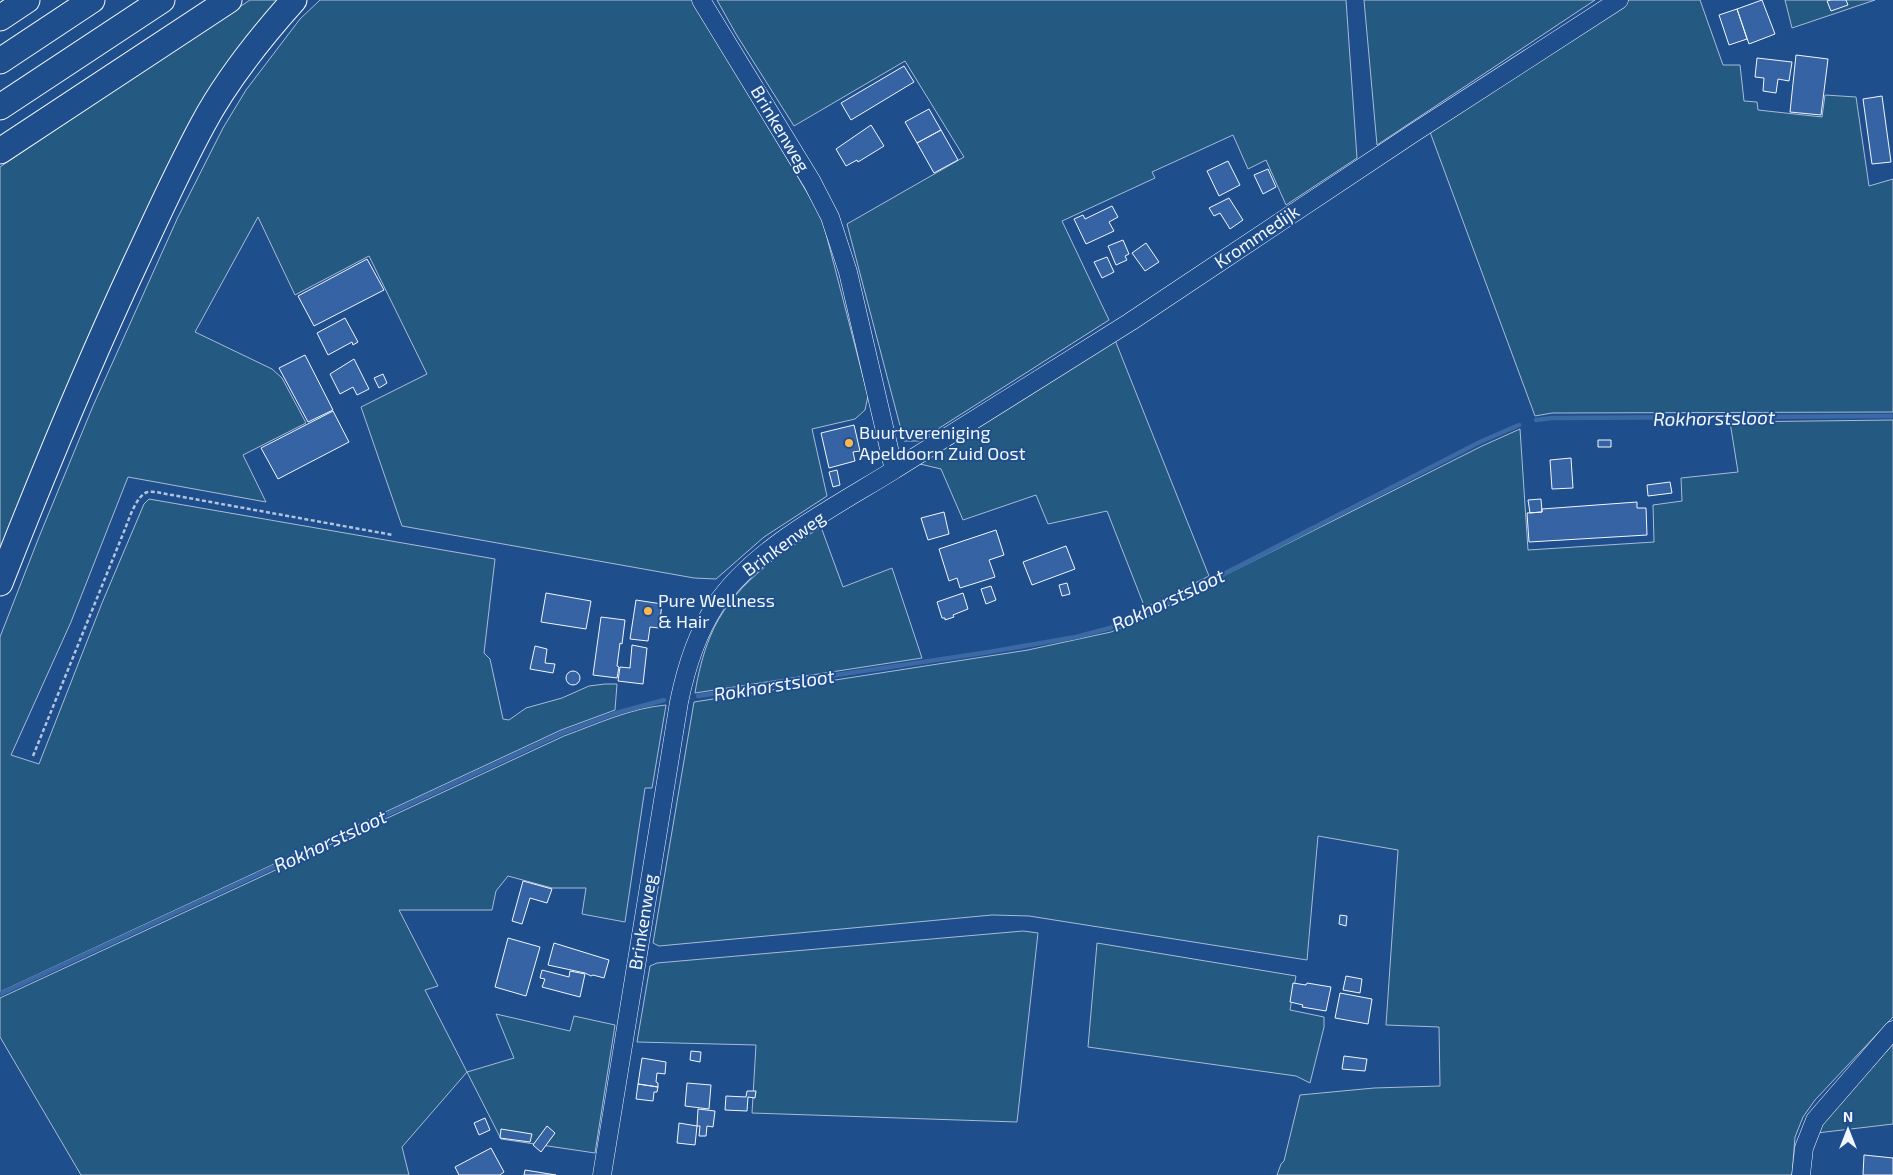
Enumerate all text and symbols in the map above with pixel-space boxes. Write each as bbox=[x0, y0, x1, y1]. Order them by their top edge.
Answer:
street label: Brinkenweg bbox=[746, 81, 815, 176]
street label: Krommedijk bbox=[1210, 200, 1303, 273]
water label: Rokhorstsloot bbox=[1653, 405, 1776, 430]
place label: Buurtvereniging Apeldoorn Zuid Oost bbox=[859, 421, 1026, 464]
marker: Buurtvereniging Apeldoorn Zuid Oost bbox=[843, 437, 855, 449]
street label: Brinkenweg bbox=[738, 506, 829, 581]
water label: Rokhorstsloot bbox=[1108, 563, 1229, 636]
place label: Pure Wellness & Hair bbox=[658, 589, 775, 632]
marker: Pure Wellness & Hair bbox=[642, 605, 654, 617]
water label: Rokhorstsloot bbox=[712, 663, 837, 705]
water label: Rokhorstsloot bbox=[270, 804, 391, 877]
street label: Brinkenweg bbox=[624, 872, 660, 971]
north arrow bbox=[1823, 1105, 1873, 1155]
text: N bbox=[1843, 1108, 1853, 1125]

